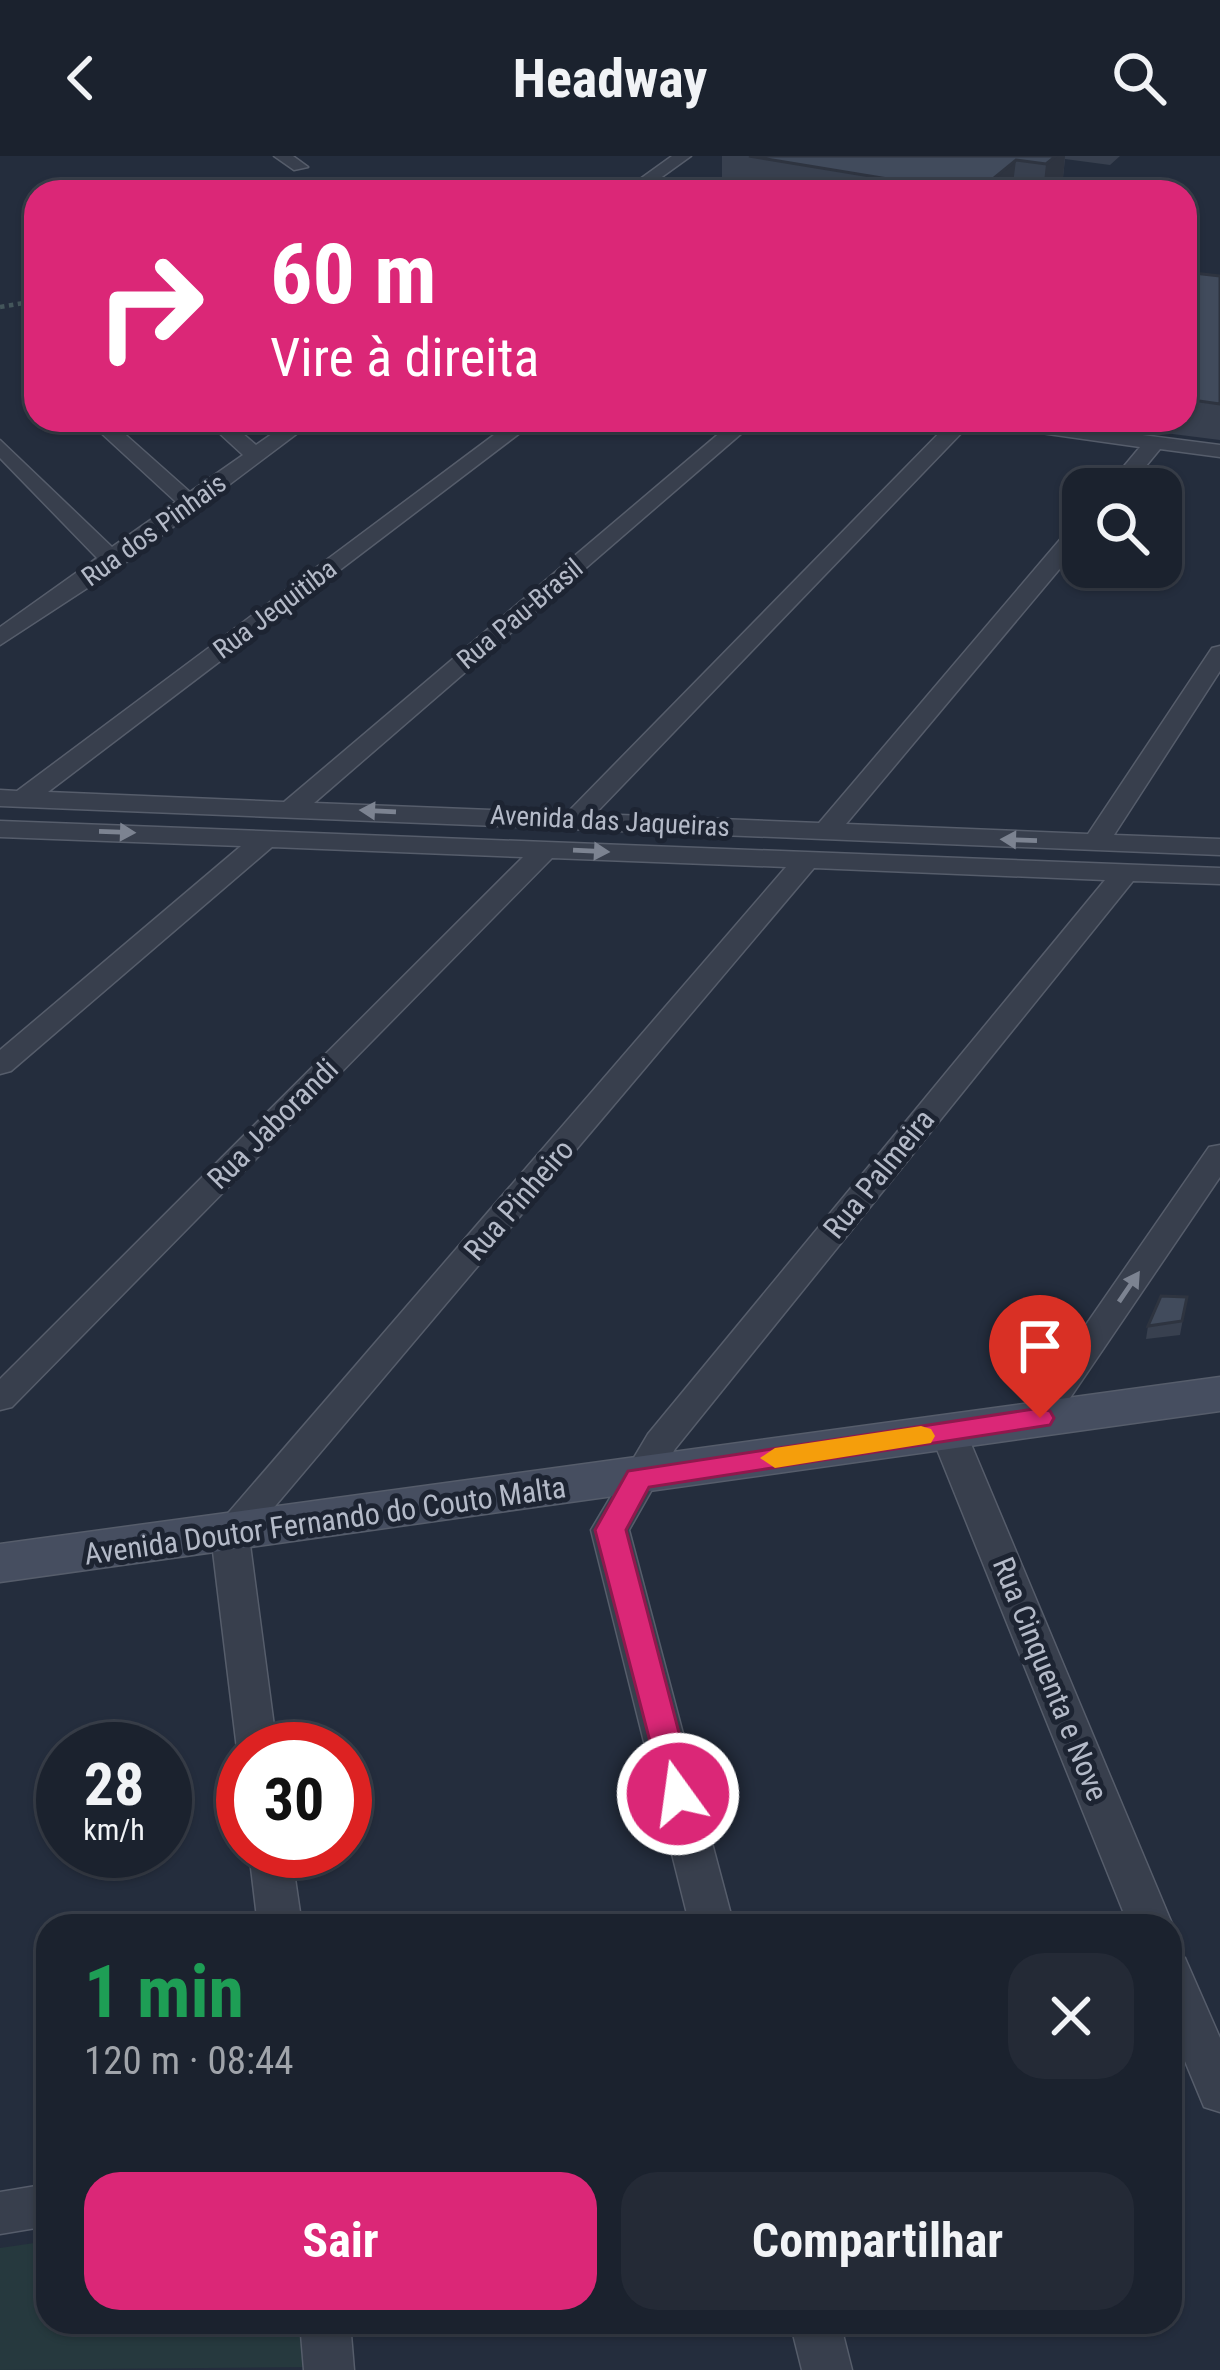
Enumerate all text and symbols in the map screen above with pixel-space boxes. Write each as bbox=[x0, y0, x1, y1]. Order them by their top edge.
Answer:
icon: back bbox=[48, 45, 114, 111]
icon: search bbox=[1106, 45, 1172, 111]
text: Headway bbox=[513, 47, 707, 110]
text: 60 m bbox=[270, 225, 437, 324]
icon: right bbox=[72, 228, 228, 384]
text: Vire à direita bbox=[270, 326, 539, 389]
street label: Rua dos Pinhais bbox=[76, 467, 232, 593]
map controls bbox=[1062, 468, 1182, 588]
button: search bbox=[1062, 468, 1182, 588]
street label: Rua Jequitiba bbox=[207, 552, 343, 666]
street label: Rua Pau-Brasil bbox=[451, 552, 589, 676]
street label: Avenida das Jaqueiras bbox=[489, 799, 731, 843]
one-way arrow bbox=[358, 801, 396, 820]
one-way arrow bbox=[99, 823, 137, 842]
one-way arrow bbox=[999, 830, 1037, 849]
one-way arrow bbox=[573, 842, 610, 861]
street label: Rua Jaborandi bbox=[200, 1051, 345, 1196]
street label: Rua Palmeira bbox=[816, 1102, 941, 1245]
street label: Rua Pinheiro bbox=[457, 1132, 581, 1267]
one-way arrow bbox=[1117, 1270, 1140, 1303]
pin bbox=[989, 1295, 1091, 1418]
icon: arrive bbox=[1007, 1313, 1073, 1379]
street label: Avenida Doutor Fernando do Couto Malta bbox=[82, 1469, 568, 1572]
street label: Rua Cinquenta e Nove bbox=[986, 1552, 1115, 1806]
speed limit sign: 30 bbox=[216, 1722, 372, 1878]
position arrow bbox=[615, 1731, 741, 1857]
text: 28 bbox=[84, 1749, 144, 1820]
text: km/h bbox=[83, 1812, 145, 1847]
text: 1 min bbox=[84, 1950, 244, 2035]
button: close bbox=[1008, 1953, 1134, 2079]
text: 120 m · 08:44 bbox=[84, 2038, 294, 2084]
button: Sair bbox=[84, 2172, 597, 2310]
button: Compartilhar bbox=[621, 2172, 1134, 2310]

